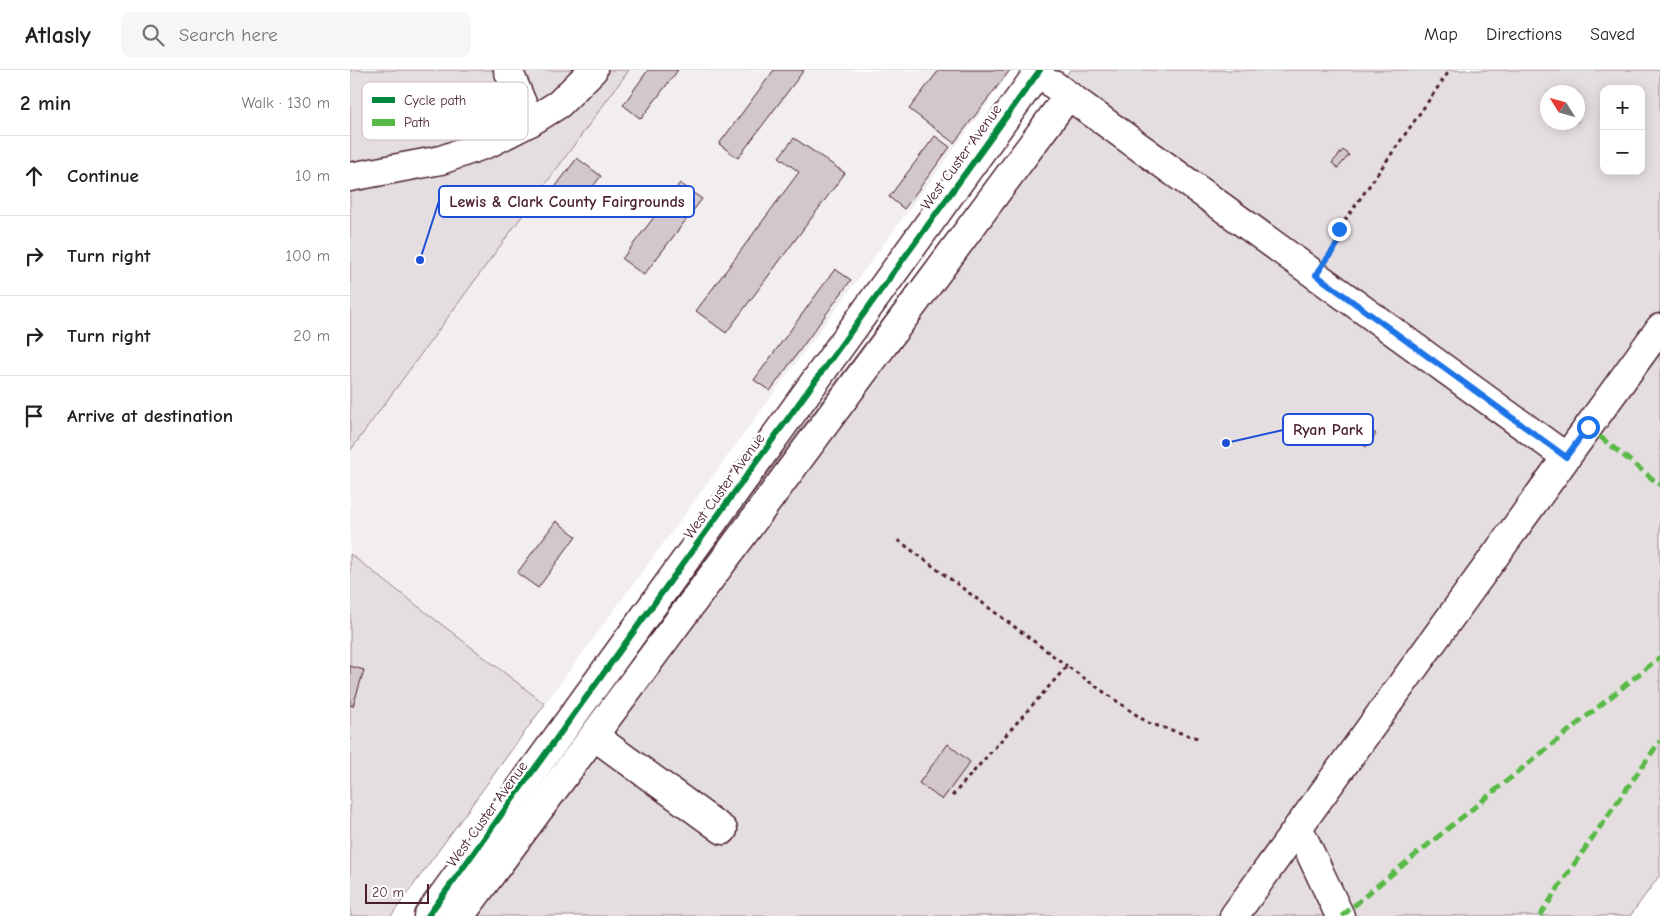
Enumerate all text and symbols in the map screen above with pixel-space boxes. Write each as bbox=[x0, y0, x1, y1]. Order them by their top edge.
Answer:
search box bbox=[121, 12, 471, 57]
text: Atlasly bbox=[25, 21, 91, 49]
icon: search bbox=[139, 21, 167, 49]
text: Search here bbox=[179, 24, 278, 46]
text: Map bbox=[1424, 24, 1458, 45]
text: Directions bbox=[1486, 24, 1562, 45]
text: Saved bbox=[1590, 24, 1635, 45]
legend bbox=[362, 82, 528, 140]
north arrow bbox=[1540, 85, 1585, 130]
map controls bbox=[1600, 85, 1645, 175]
button: + bbox=[1600, 85, 1645, 130]
text: 2 min bbox=[20, 91, 71, 115]
text: Cycle path bbox=[404, 92, 466, 109]
text: Walk · 130 m bbox=[241, 94, 330, 112]
street label: West Custer Avenue bbox=[917, 100, 1006, 213]
text: Path bbox=[404, 114, 430, 131]
button: − bbox=[1600, 130, 1645, 175]
icon: ahead bbox=[20, 162, 48, 190]
text: Continue bbox=[67, 165, 139, 187]
text: 10 m bbox=[295, 167, 330, 185]
callout: Lewis & Clark County Fairgrounds bbox=[439, 186, 694, 217]
text: Lewis & Clark County Fairgrounds bbox=[449, 193, 685, 211]
route end bbox=[1328, 218, 1351, 241]
icon: right bbox=[20, 242, 48, 270]
text: Turn right bbox=[67, 245, 151, 267]
text: 100 m bbox=[286, 247, 330, 265]
icon: right bbox=[20, 322, 48, 350]
text: Turn right bbox=[67, 325, 151, 347]
text: 20 m bbox=[293, 327, 330, 345]
icon: arrive bbox=[20, 402, 48, 430]
text: Arrive at destination bbox=[67, 405, 233, 427]
callout: Ryan Park bbox=[1283, 414, 1373, 445]
route start bbox=[1577, 416, 1600, 439]
text: Ryan Park bbox=[1293, 421, 1363, 439]
street label: West Custer Avenue bbox=[680, 429, 769, 542]
street label: West Custer Avenue bbox=[443, 757, 532, 870]
scale bar bbox=[365, 881, 429, 904]
text: 20 m bbox=[372, 884, 404, 901]

